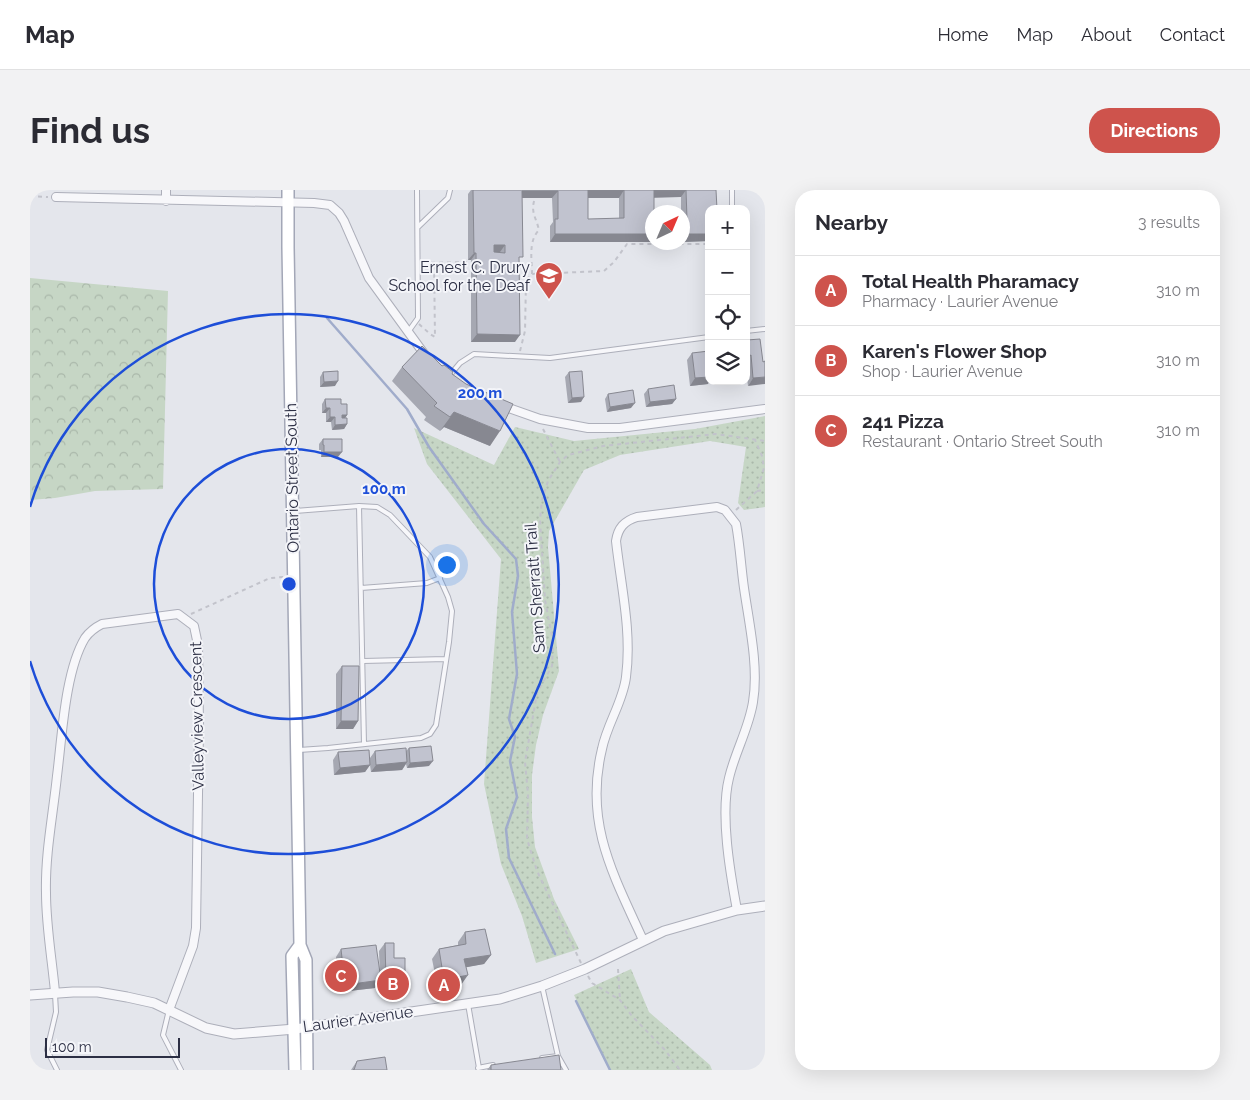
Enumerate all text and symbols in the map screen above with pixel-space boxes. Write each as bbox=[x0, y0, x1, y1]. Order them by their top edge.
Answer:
text: Map bbox=[25, 20, 75, 49]
text: Home bbox=[937, 24, 988, 45]
text: Map bbox=[1016, 24, 1053, 45]
text: About bbox=[1081, 24, 1132, 45]
text: Contact bbox=[1160, 24, 1225, 45]
button: Directions bbox=[1089, 108, 1220, 153]
text: Find us bbox=[30, 110, 150, 151]
north arrow bbox=[645, 205, 690, 250]
map controls bbox=[705, 205, 750, 385]
button: + bbox=[705, 205, 750, 250]
text: Nearby bbox=[815, 210, 888, 235]
text: 3 results bbox=[1138, 213, 1200, 232]
button: − bbox=[705, 250, 750, 295]
place label: Ernest C. Drury School for the Deaf bbox=[388, 258, 531, 295]
school or university icon: Ernest C. Drury School for the Deaf bbox=[534, 261, 564, 300]
text: Total Health Pharamacy bbox=[862, 270, 1079, 292]
text: A bbox=[826, 281, 836, 300]
text: 310 m bbox=[1156, 281, 1200, 300]
text: Pharmacy · Laurier Avenue bbox=[862, 292, 1058, 311]
button: locate bbox=[705, 295, 750, 340]
button: layers bbox=[705, 340, 750, 385]
text: Karen's Flower Shop bbox=[862, 340, 1047, 362]
text: B bbox=[826, 351, 836, 370]
text: 310 m bbox=[1156, 351, 1200, 370]
text: Shop · Laurier Avenue bbox=[862, 362, 1023, 381]
text: 200 m bbox=[458, 384, 502, 402]
street label: Ontario Street South bbox=[281, 403, 303, 553]
text: 241 Pizza bbox=[862, 410, 944, 432]
text: C bbox=[826, 421, 836, 440]
text: 310 m bbox=[1156, 421, 1200, 440]
text: Restaurant · Ontario Street South bbox=[862, 432, 1103, 451]
text: 100 m bbox=[362, 480, 406, 498]
street label: Sam Sherratt Trail bbox=[521, 522, 549, 654]
your location bbox=[434, 552, 460, 578]
centre of rings bbox=[280, 575, 298, 593]
street label: Valleyview Crescent bbox=[186, 641, 208, 791]
pin: C bbox=[325, 957, 357, 995]
pin: B bbox=[377, 965, 409, 1003]
pin: A bbox=[428, 966, 460, 1004]
street label: Laurier Avenue bbox=[302, 1002, 414, 1036]
scale bar bbox=[45, 1035, 180, 1058]
text: 100 m bbox=[52, 1039, 92, 1055]

